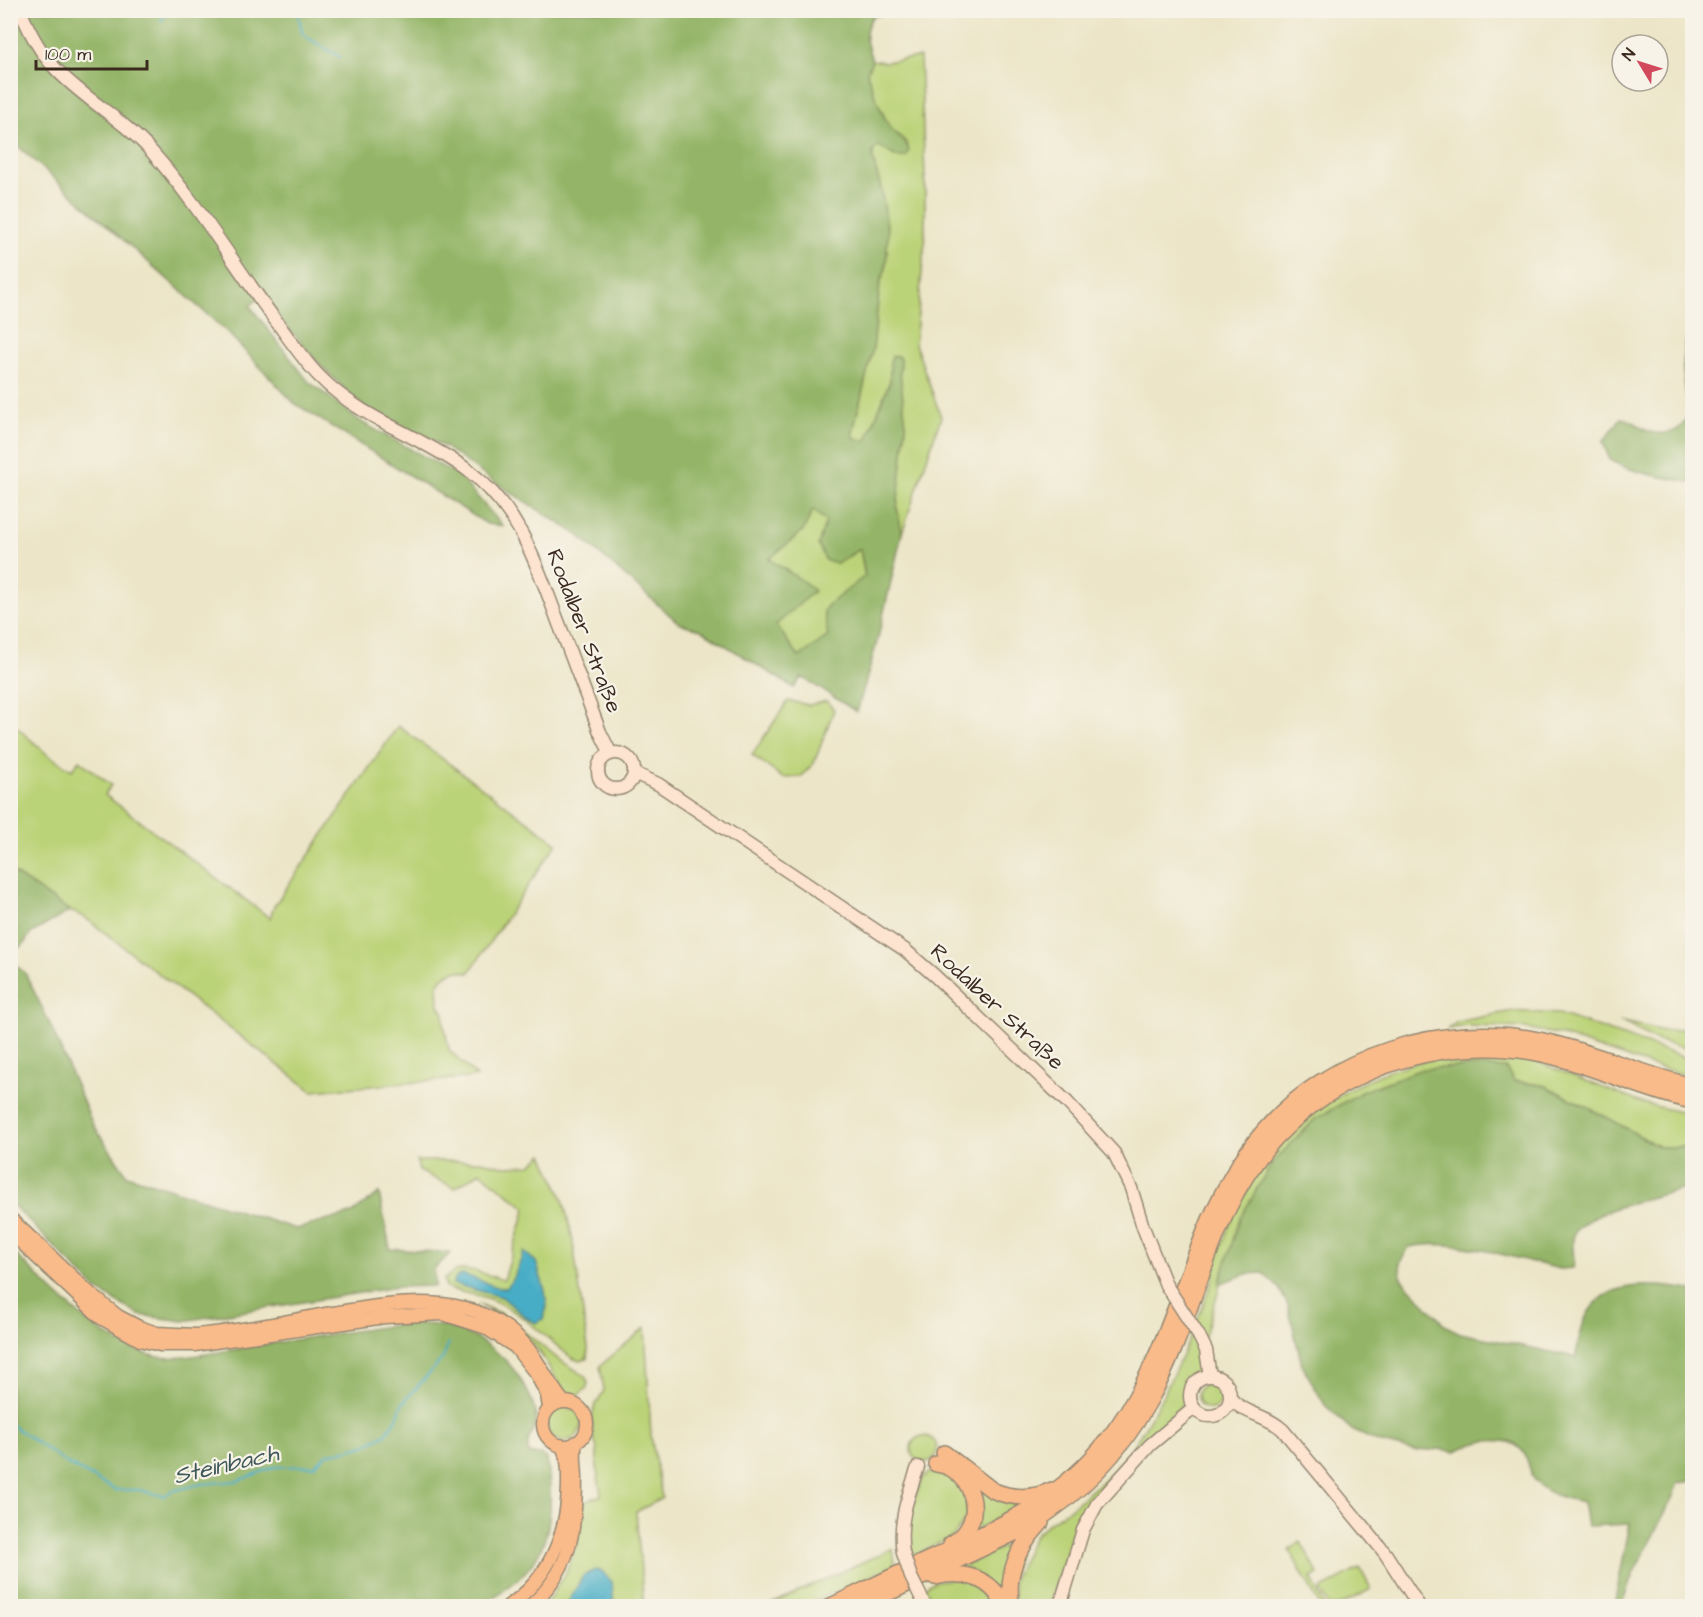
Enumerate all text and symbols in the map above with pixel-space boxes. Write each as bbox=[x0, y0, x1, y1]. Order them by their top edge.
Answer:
scale bar bbox=[36, 33, 147, 71]
north arrow bbox=[1610, 33, 1670, 93]
text: 100 m bbox=[45, 42, 91, 67]
text: N bbox=[1617, 44, 1641, 65]
street label: Rodalber Straße bbox=[539, 545, 630, 717]
street label: Rodalber Straße bbox=[923, 937, 1071, 1077]
water label: Steinbach bbox=[170, 1436, 283, 1494]

